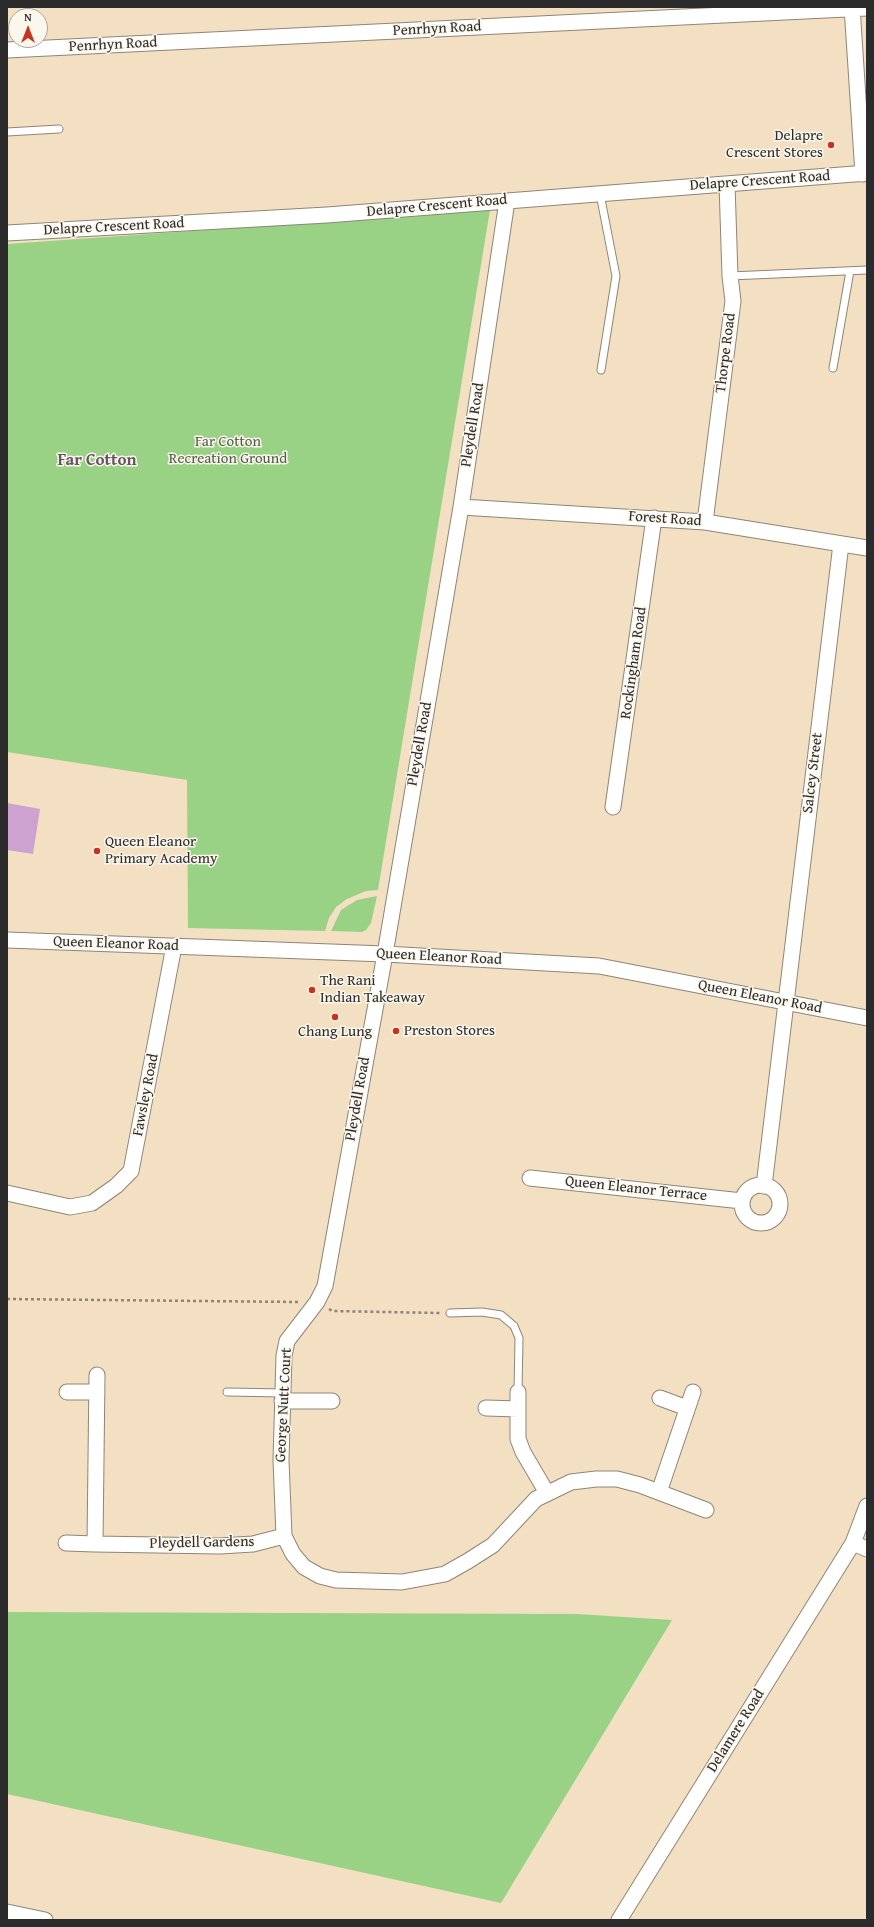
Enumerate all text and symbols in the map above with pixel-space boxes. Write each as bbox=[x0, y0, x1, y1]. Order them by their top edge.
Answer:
north arrow bbox=[8, 8, 48, 48]
text: N bbox=[24, 9, 32, 25]
street label: Penrhyn Road bbox=[392, 18, 482, 40]
street label: Penrhyn Road bbox=[68, 34, 158, 56]
place label: Delapre Crescent Stores bbox=[726, 127, 823, 162]
marker: Delapre Crescent Stores bbox=[826, 140, 836, 150]
street label: Delapre Crescent Road bbox=[689, 167, 831, 195]
street label: Delapre Crescent Road bbox=[366, 191, 508, 221]
street label: Delapre Crescent Road bbox=[43, 214, 185, 240]
street label: Thorpe Road bbox=[712, 312, 740, 394]
street label: Pleydell Road bbox=[457, 382, 489, 468]
park label: Far Cotton Recreation Ground bbox=[169, 433, 287, 468]
district label: Far Cotton bbox=[57, 451, 137, 471]
street label: Forest Road bbox=[628, 507, 702, 531]
street label: Rockingham Road bbox=[617, 606, 651, 720]
street label: Pleydell Road bbox=[404, 701, 436, 787]
street label: Salcey Street bbox=[799, 732, 827, 814]
place label: Queen Eleanor Primary Academy bbox=[105, 833, 217, 868]
marker: Queen Eleanor Primary Academy bbox=[92, 846, 102, 856]
street label: Queen Eleanor Road bbox=[53, 933, 179, 955]
street label: Queen Eleanor Road bbox=[376, 945, 502, 969]
place label: The Rani Indian Takeaway bbox=[320, 972, 425, 1007]
street label: Queen Eleanor Road bbox=[696, 976, 824, 1018]
marker: The Rani Indian Takeaway bbox=[307, 985, 317, 995]
marker: Chang Lung bbox=[330, 1012, 340, 1022]
place label: Preston Stores bbox=[404, 1022, 495, 1040]
place label: Chang Lung bbox=[298, 1023, 372, 1041]
marker: Preston Stores bbox=[391, 1026, 401, 1036]
street label: Fawsley Road bbox=[129, 1052, 163, 1138]
street label: Pleydell Road bbox=[342, 1056, 374, 1142]
street label: Queen Eleanor Terrace bbox=[564, 1173, 708, 1205]
street label: George Nutt Court bbox=[272, 1347, 296, 1463]
street label: Pleydell Gardens bbox=[149, 1533, 255, 1553]
street label: Delamere Road bbox=[703, 1686, 769, 1776]

